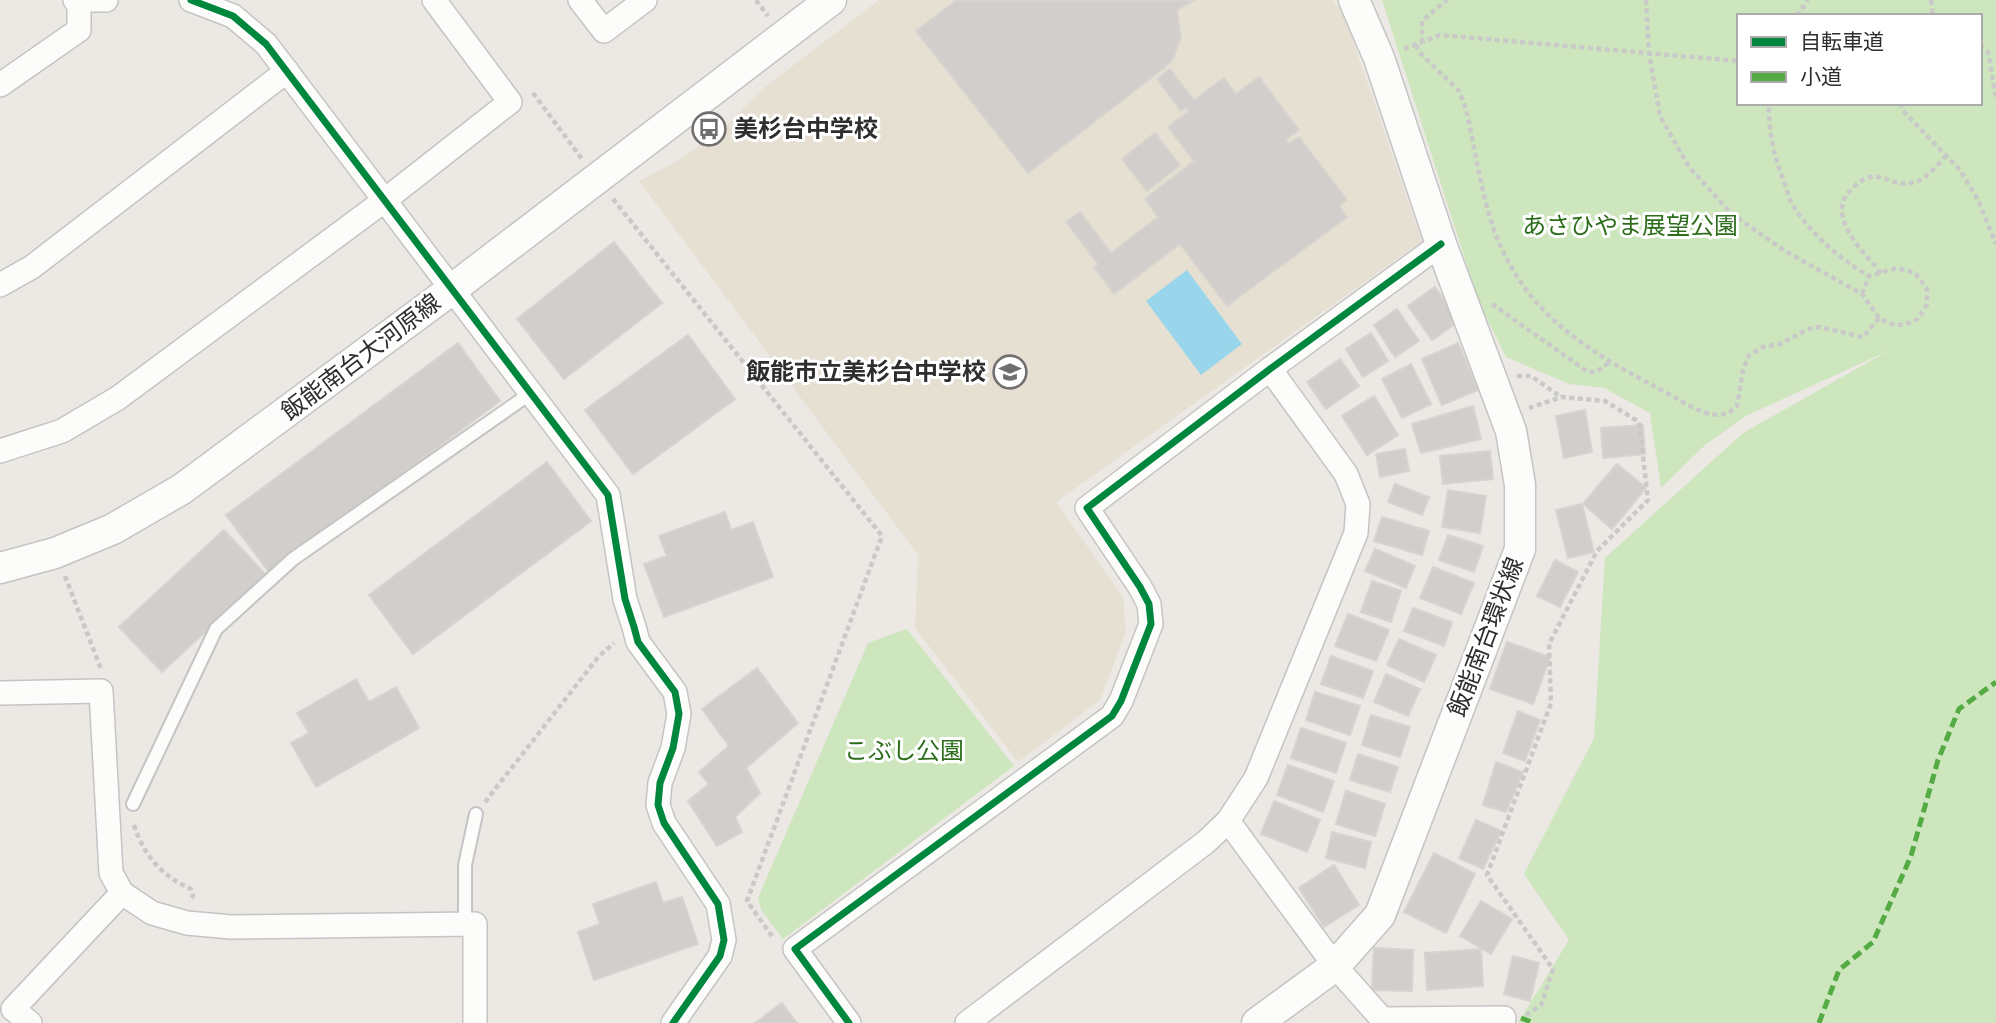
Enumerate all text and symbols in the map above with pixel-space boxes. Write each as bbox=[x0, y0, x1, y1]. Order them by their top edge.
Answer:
legend bbox=[1737, 14, 1982, 105]
text: 自転車道 bbox=[1800, 29, 1884, 54]
text: 小道 bbox=[1800, 64, 1842, 89]
bus stop icon: 美杉台中学校 bbox=[690, 110, 728, 148]
place label: 美杉台中学校 bbox=[734, 115, 878, 143]
park label: あさひやま展望公園 bbox=[1522, 212, 1738, 240]
street label: 飯能南台大河原線 bbox=[276, 288, 446, 426]
school or university icon: 飯能市立美杉台中学校 bbox=[991, 353, 1029, 391]
place label: 飯能市立美杉台中学校 bbox=[746, 358, 986, 386]
street label: 飯能南台環状線 bbox=[1443, 554, 1529, 720]
park label: こぶし公園 bbox=[844, 737, 964, 765]

